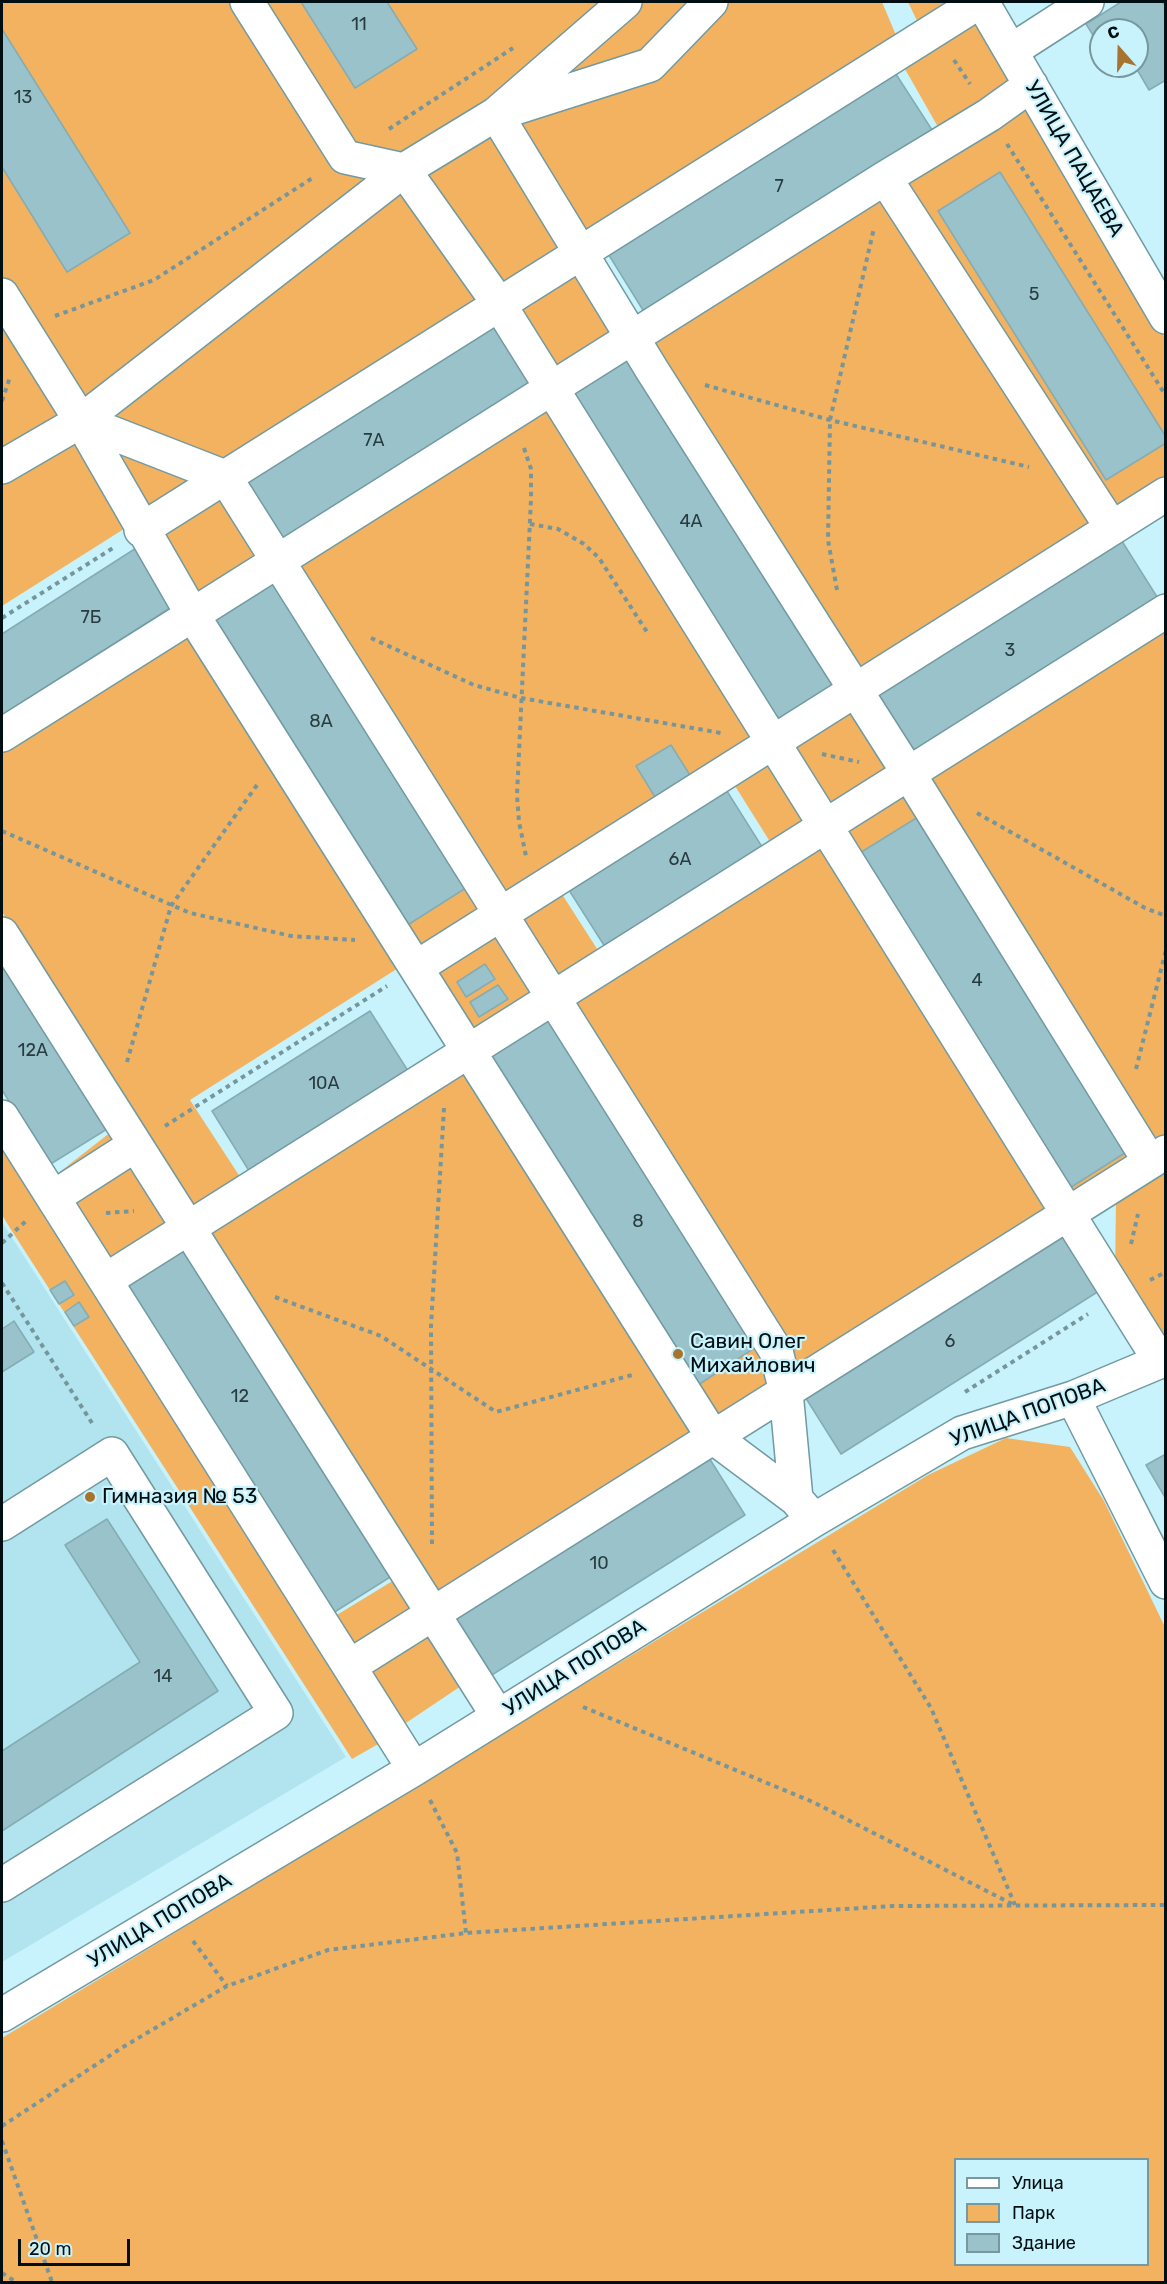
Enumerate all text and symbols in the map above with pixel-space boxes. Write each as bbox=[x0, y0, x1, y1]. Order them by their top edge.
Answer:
house number: 11 bbox=[351, 14, 367, 36]
north arrow bbox=[1089, 18, 1149, 78]
text: С bbox=[1105, 22, 1122, 43]
street label: УЛИЦА ПАЦАЕВА bbox=[1019, 76, 1129, 242]
house number: 13 bbox=[14, 87, 32, 109]
house number: 7 bbox=[774, 176, 784, 198]
house number: 5 bbox=[1029, 284, 1039, 306]
house number: 7А bbox=[363, 430, 385, 452]
house number: 4А bbox=[679, 511, 703, 533]
house number: 7Б bbox=[81, 607, 101, 629]
house number: 3 bbox=[1005, 640, 1015, 662]
house number: 8А bbox=[309, 711, 333, 733]
house number: 6А bbox=[669, 849, 691, 871]
house number: 4 bbox=[971, 970, 983, 992]
house number: 12А bbox=[18, 1040, 48, 1062]
house number: 10А bbox=[308, 1073, 340, 1095]
house number: 8 bbox=[632, 1211, 644, 1233]
place label: Савин Олег Михайлович bbox=[690, 1329, 816, 1379]
house number: 6 bbox=[945, 1331, 955, 1353]
marker: Савин Олег Михайлович bbox=[671, 1347, 685, 1361]
street label: УЛИЦА ПОПОВА bbox=[947, 1373, 1109, 1453]
house number: 12 bbox=[231, 1386, 249, 1408]
place label: Гимназия № 53 bbox=[102, 1484, 257, 1510]
marker: Гимназия № 53 bbox=[83, 1490, 97, 1504]
house number: 10 bbox=[589, 1553, 609, 1575]
street label: УЛИЦА ПОПОВА bbox=[499, 1614, 651, 1722]
house number: 14 bbox=[154, 1666, 172, 1688]
street label: УЛИЦА ПОПОВА bbox=[84, 1868, 236, 1974]
legend bbox=[954, 2158, 1149, 2266]
text: Улица bbox=[1012, 2172, 1064, 2194]
text: Парк bbox=[1012, 2202, 1055, 2224]
scale bar bbox=[21, 2227, 134, 2265]
text: Здание bbox=[1012, 2232, 1076, 2254]
text: 20 m bbox=[29, 2238, 71, 2260]

